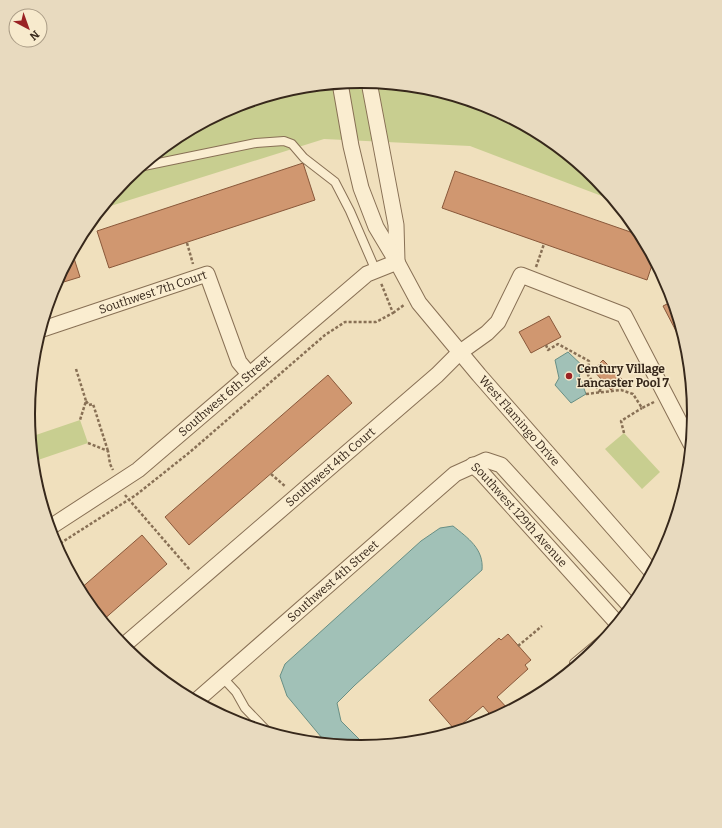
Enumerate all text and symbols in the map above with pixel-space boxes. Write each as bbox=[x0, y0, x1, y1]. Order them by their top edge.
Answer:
north arrow bbox=[8, 8, 48, 48]
text: N bbox=[26, 27, 42, 43]
street label: Southwest 7th Court bbox=[97, 267, 209, 317]
street label: Southwest 6th Street bbox=[176, 352, 274, 439]
place label: Century Village Lancaster Pool 7 bbox=[577, 362, 670, 390]
marker: Century Village Lancaster Pool 7 bbox=[564, 371, 574, 381]
street label: West Flamingo Drive bbox=[476, 373, 563, 469]
street label: Southwest 4th Court bbox=[283, 424, 379, 509]
street label: Southwest 129th Avenue bbox=[468, 460, 570, 570]
street label: Southwest 4th Street bbox=[285, 537, 382, 625]

